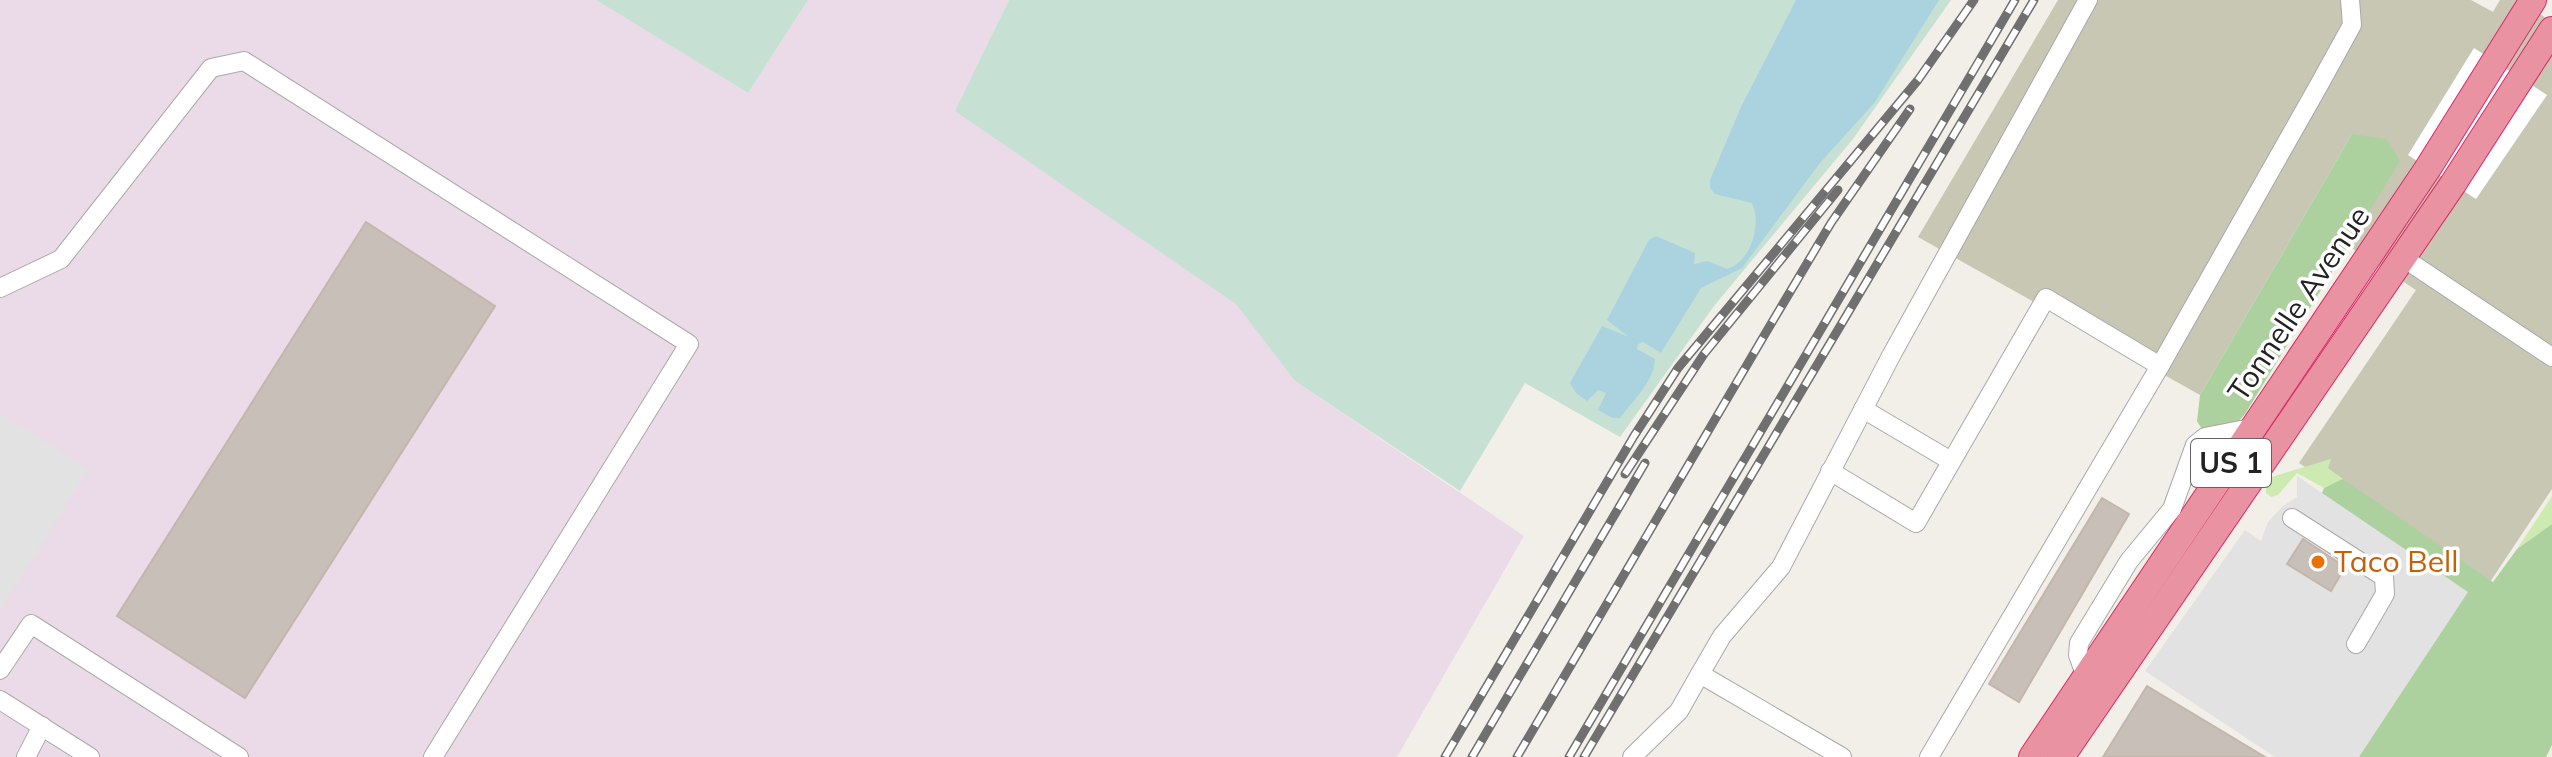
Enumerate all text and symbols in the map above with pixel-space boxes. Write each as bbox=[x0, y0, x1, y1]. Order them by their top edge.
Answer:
street label: Tonnelle Avenue bbox=[2219, 199, 2377, 408]
road number: US 1 bbox=[2191, 439, 2271, 487]
place label: Taco Bell bbox=[2334, 542, 2458, 580]
marker: Taco Bell bbox=[2309, 553, 2327, 571]

